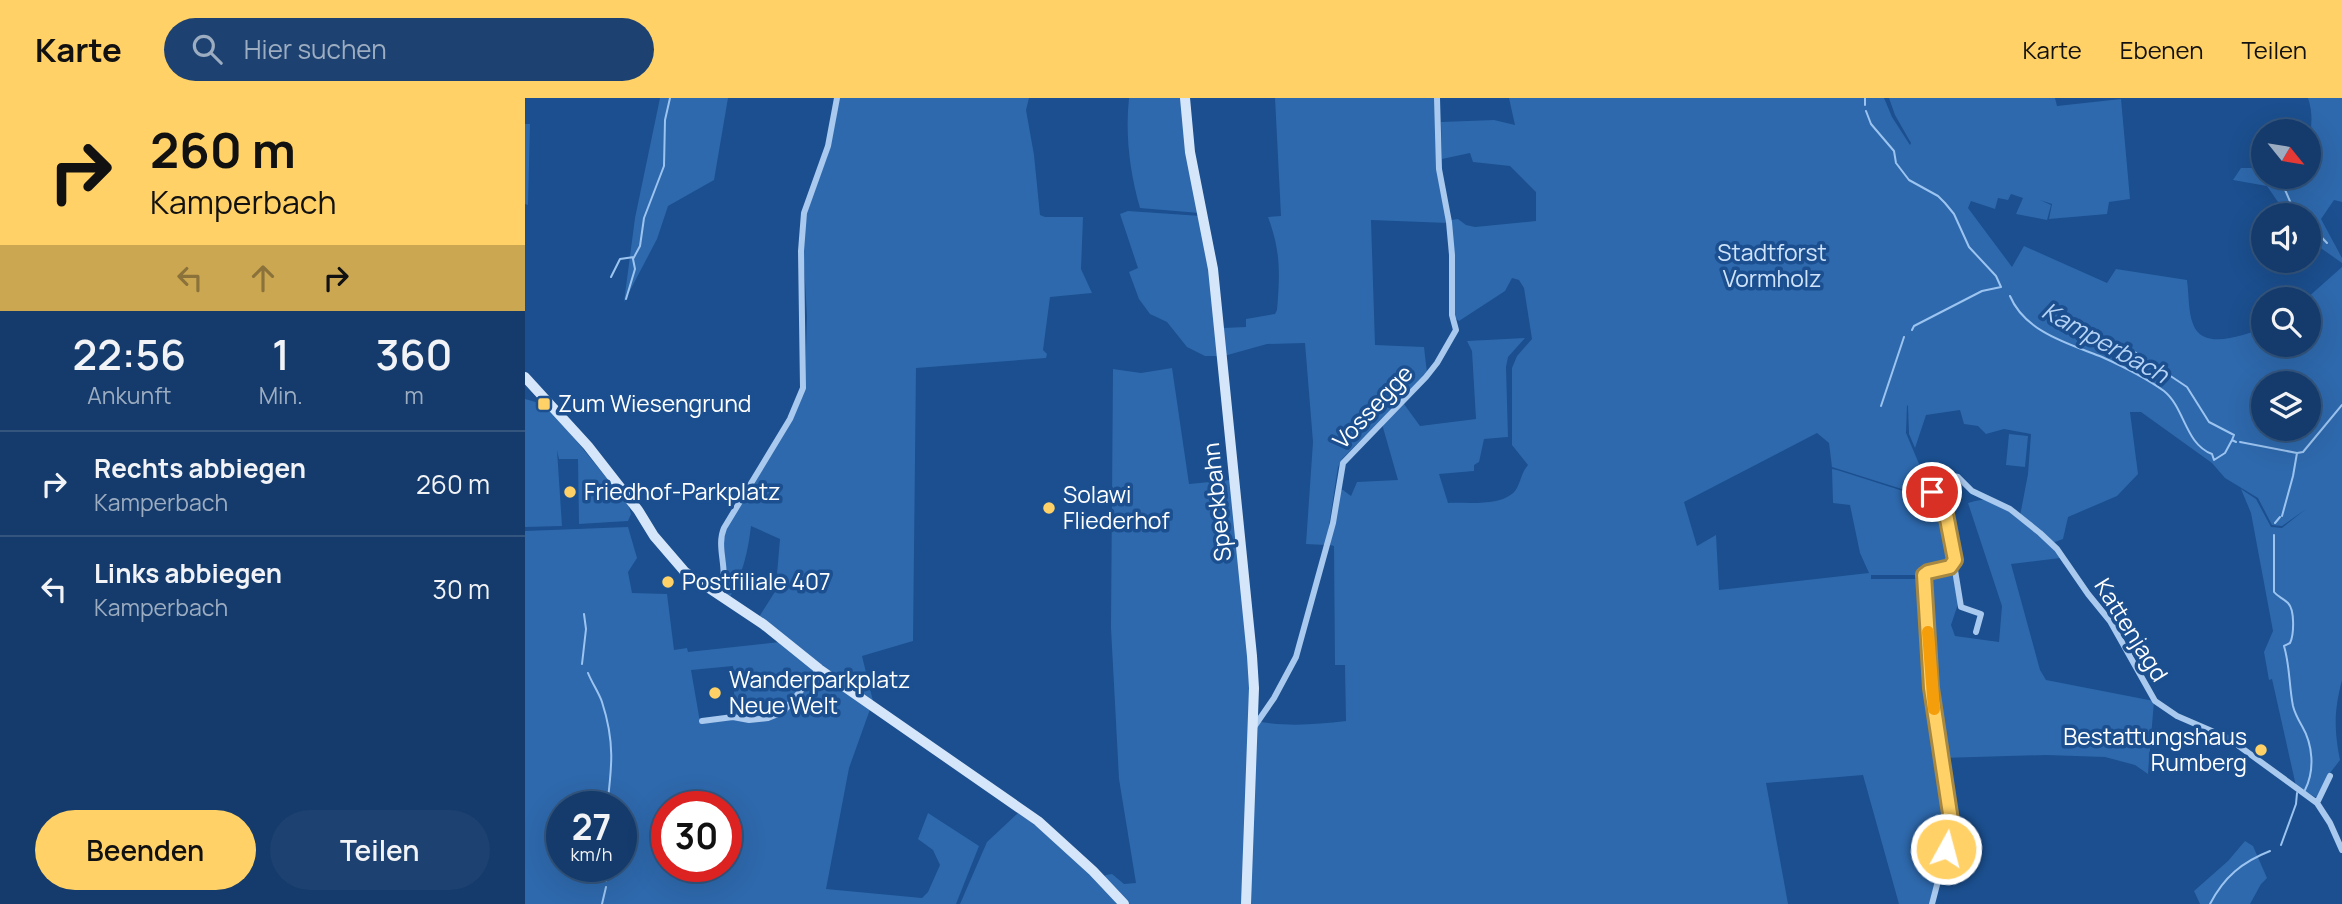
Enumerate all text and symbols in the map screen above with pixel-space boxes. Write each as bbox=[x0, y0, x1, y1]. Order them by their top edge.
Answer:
search box bbox=[164, 18, 654, 81]
text: Karte bbox=[35, 27, 122, 72]
icon: search bbox=[188, 30, 226, 68]
text: Hier suchen bbox=[244, 31, 387, 67]
text: Karte bbox=[2022, 33, 2082, 66]
text: Ebenen bbox=[2120, 33, 2203, 66]
text: Teilen bbox=[2241, 33, 2307, 66]
text: 260 m bbox=[150, 116, 296, 183]
north arrow bbox=[2251, 119, 2321, 189]
map controls bbox=[2251, 119, 2321, 441]
icon: right bbox=[35, 126, 126, 217]
text: Kamperbach bbox=[150, 180, 337, 224]
button: sound bbox=[2251, 203, 2321, 273]
park label: Stadtforst Vormholz bbox=[1717, 236, 1827, 294]
icon: left bbox=[171, 259, 209, 297]
icon: ahead bbox=[244, 259, 282, 297]
icon: right bbox=[317, 259, 355, 297]
button: search bbox=[2251, 287, 2321, 357]
water label: Kamperbach bbox=[2037, 293, 2176, 390]
text: 22:56 bbox=[73, 325, 186, 383]
text: 1 bbox=[272, 325, 290, 383]
text: 360 bbox=[375, 325, 453, 383]
street label: Vossegge bbox=[1325, 357, 1420, 455]
button: layers bbox=[2251, 371, 2321, 441]
text: Ankunft bbox=[87, 379, 172, 411]
text: Min. bbox=[259, 379, 303, 411]
text: m bbox=[404, 379, 424, 411]
place label: Zum Wiesengrund bbox=[558, 387, 751, 419]
marker: Zum Wiesengrund bbox=[536, 396, 552, 412]
street label: Speckbahn bbox=[1194, 441, 1238, 563]
text: Rechts abbiegen bbox=[94, 450, 306, 486]
pin bbox=[1902, 462, 1962, 522]
icon: right bbox=[35, 465, 73, 503]
text: 260 m bbox=[416, 466, 490, 502]
icon: arrive bbox=[1913, 473, 1951, 511]
place label: Friedhof-Parkplatz bbox=[584, 475, 780, 507]
place label: Solawi Fliederhof bbox=[1063, 478, 1170, 536]
marker: Friedhof-Parkplatz bbox=[562, 484, 578, 500]
text: Kamperbach bbox=[94, 486, 228, 518]
marker: Solawi Fliederhof bbox=[1041, 500, 1057, 516]
text: Links abbiegen bbox=[94, 555, 282, 591]
place label: Postfiliale 407 bbox=[682, 565, 831, 597]
icon: left bbox=[35, 570, 73, 608]
text: 30 m bbox=[433, 571, 490, 607]
street label: Kattenjagd bbox=[2088, 572, 2176, 687]
marker: Postfiliale 407 bbox=[660, 574, 676, 590]
text: Kamperbach bbox=[94, 591, 228, 623]
place label: Wanderparkplatz Neue Welt bbox=[729, 663, 910, 721]
marker: Wanderparkplatz Neue Welt bbox=[707, 685, 723, 701]
place label: Bestattungshaus Rumberg bbox=[2063, 720, 2247, 778]
marker: Bestattungshaus Rumberg bbox=[2253, 742, 2269, 758]
speed limit sign: 30 bbox=[651, 791, 742, 882]
text: 27 bbox=[572, 803, 611, 851]
button: Beenden bbox=[35, 810, 256, 890]
button: Teilen bbox=[270, 810, 490, 890]
position arrow bbox=[1909, 812, 1983, 886]
text: km/h bbox=[571, 842, 612, 866]

